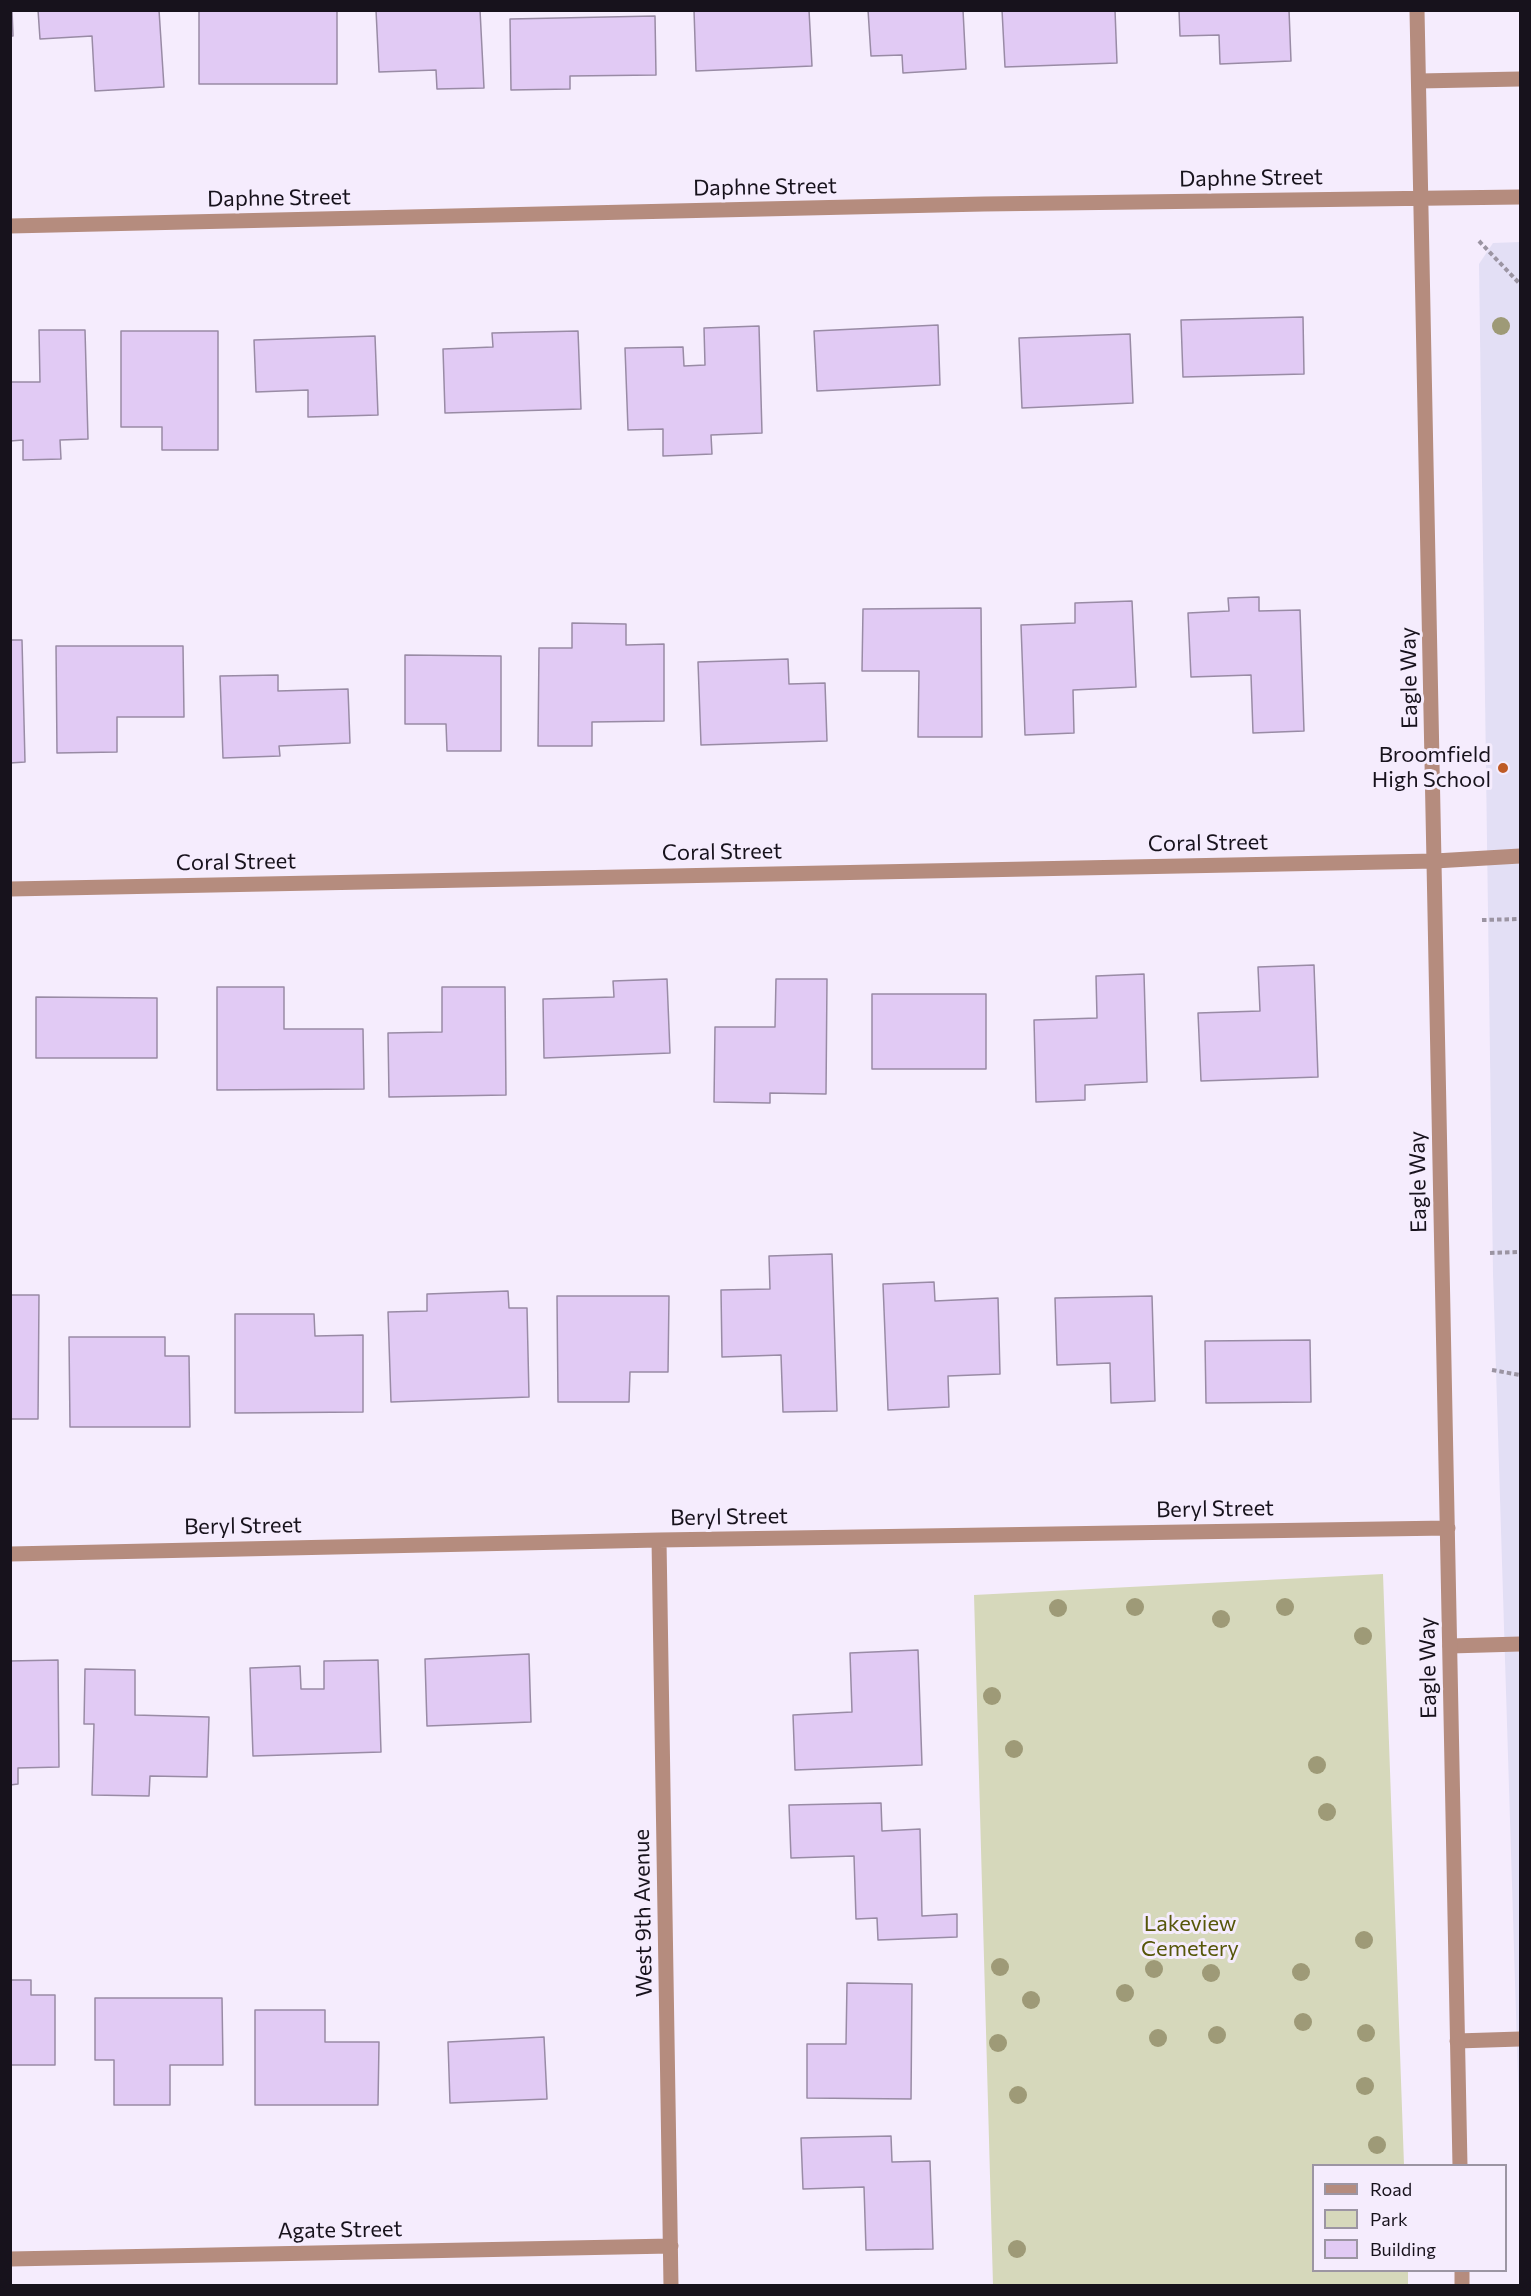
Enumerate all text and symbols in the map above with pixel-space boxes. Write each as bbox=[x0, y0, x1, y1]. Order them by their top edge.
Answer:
street label: Daphne Street bbox=[1179, 164, 1323, 192]
street label: Daphne Street bbox=[693, 173, 837, 201]
street label: Daphne Street bbox=[207, 184, 351, 212]
street label: Eagle Way bbox=[1395, 627, 1423, 729]
place label: Broomfield High School bbox=[1372, 742, 1491, 794]
marker: Broomfield High School bbox=[1496, 761, 1510, 775]
street label: Coral Street bbox=[1148, 829, 1268, 857]
street label: Coral Street bbox=[662, 838, 782, 866]
street label: Coral Street bbox=[176, 848, 296, 876]
street label: Eagle Way bbox=[1404, 1131, 1432, 1233]
street label: Beryl Street bbox=[1156, 1495, 1274, 1523]
street label: Beryl Street bbox=[670, 1503, 788, 1531]
street label: Beryl Street bbox=[184, 1512, 302, 1540]
street label: Eagle Way bbox=[1414, 1617, 1442, 1719]
street label: West 9th Avenue bbox=[628, 1829, 658, 1997]
park label: Lakeview Cemetery bbox=[1141, 1911, 1239, 1963]
legend bbox=[1312, 2164, 1507, 2272]
text: Road bbox=[1370, 2178, 1412, 2200]
text: Park bbox=[1370, 2208, 1408, 2230]
street label: Agate Street bbox=[277, 2216, 403, 2244]
text: Building bbox=[1370, 2238, 1436, 2260]

